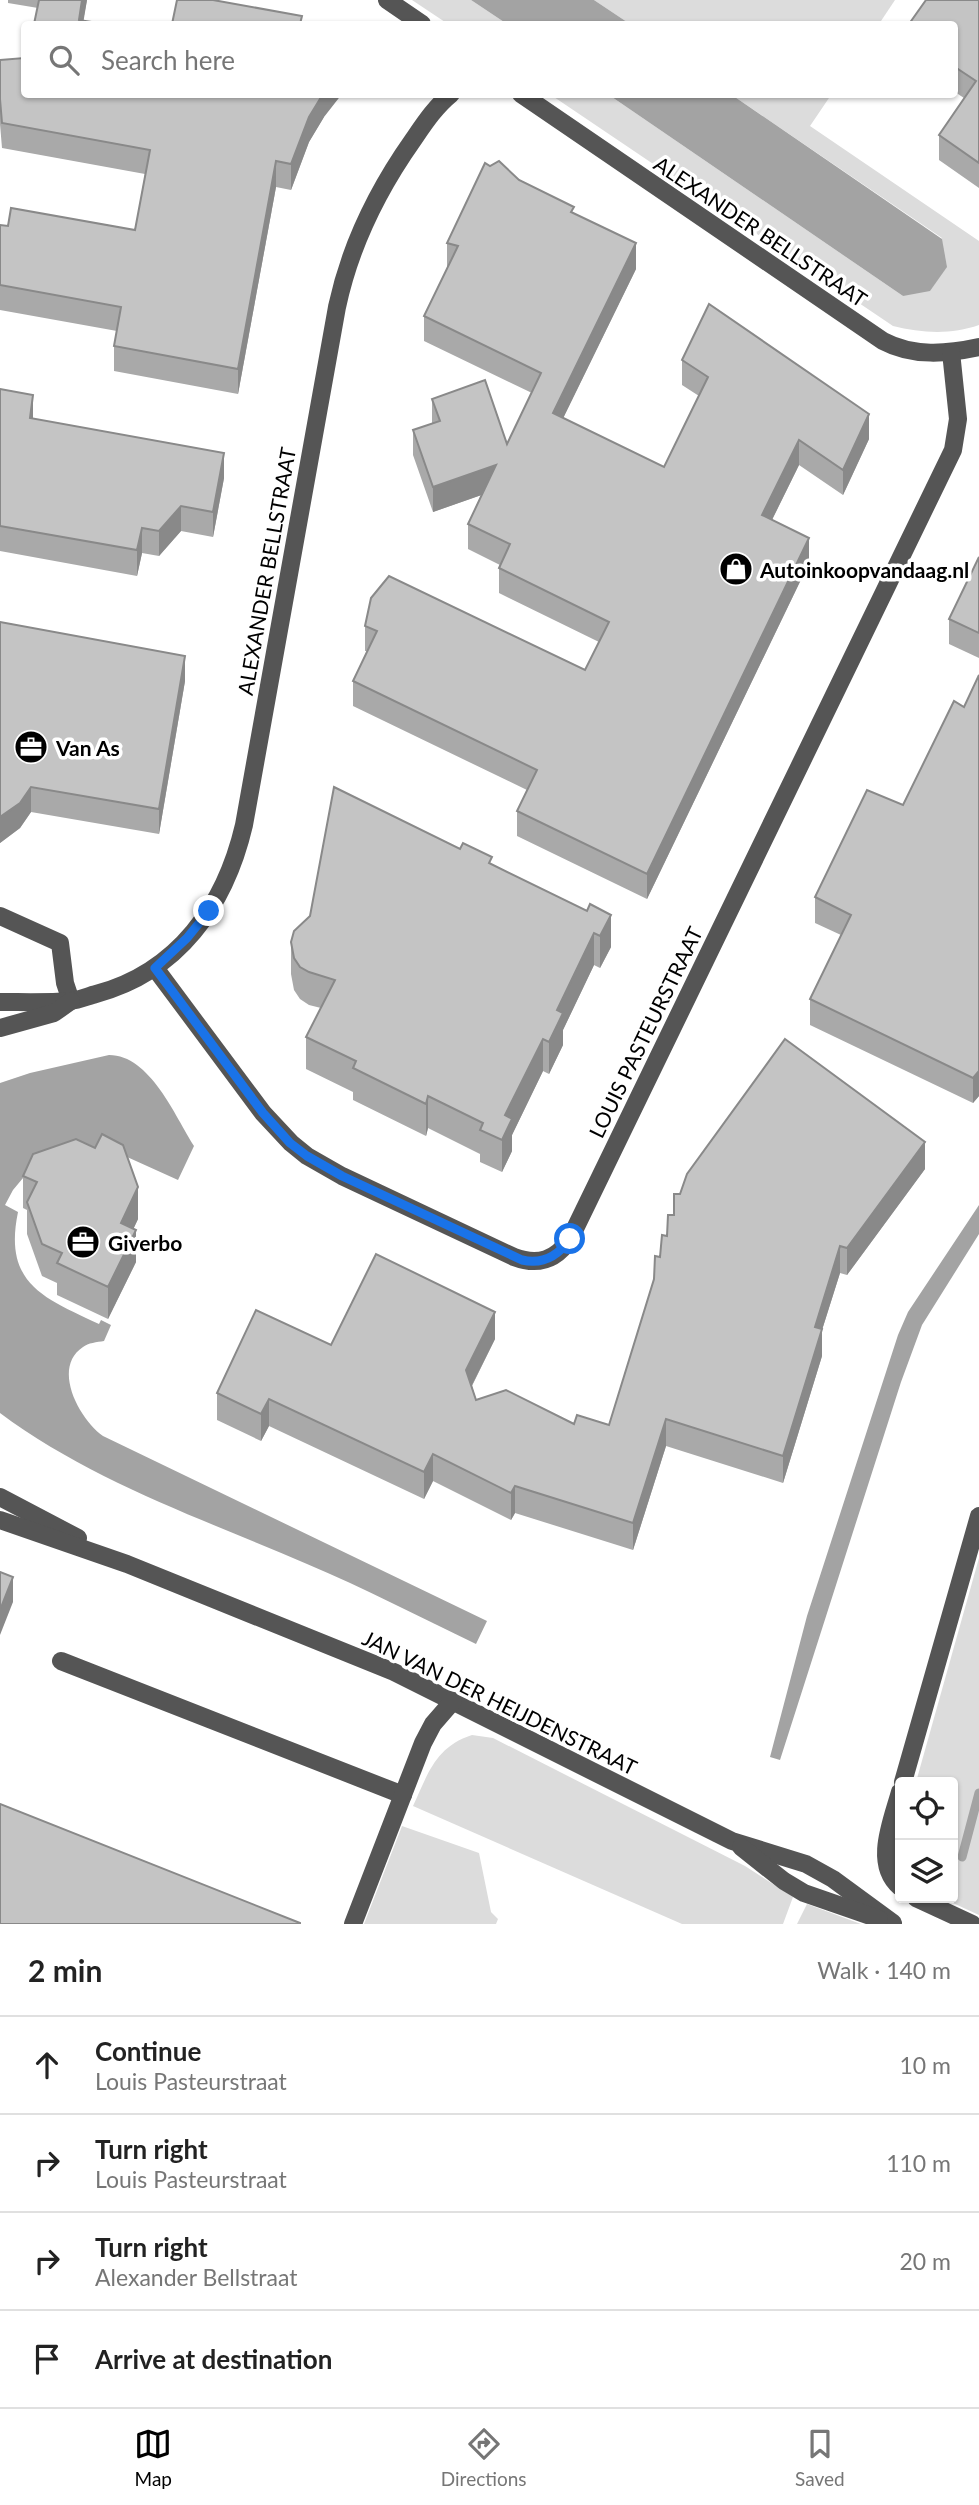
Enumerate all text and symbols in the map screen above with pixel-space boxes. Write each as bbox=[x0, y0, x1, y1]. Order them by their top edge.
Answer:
search box bbox=[21, 21, 958, 98]
icon: search bbox=[45, 41, 83, 79]
text: Search here bbox=[101, 44, 235, 76]
street label: ALEXANDER BELLSTRAAT bbox=[650, 150, 873, 312]
street label: ALEXANDER BELLSTRAAT bbox=[232, 445, 300, 697]
shop icon: Autoinkoopvandaag.nl bbox=[717, 550, 755, 588]
place label: Autoinkoopvandaag.nl bbox=[759, 557, 969, 582]
office icon: Van As bbox=[12, 728, 50, 766]
place label: Van As bbox=[55, 735, 120, 760]
route end bbox=[193, 895, 224, 926]
street label: LOUIS PASTEURSTRAAT bbox=[583, 922, 707, 1142]
office icon: Giverbo bbox=[64, 1223, 102, 1261]
route start bbox=[554, 1223, 585, 1254]
place label: Giverbo bbox=[108, 1230, 182, 1255]
street label: JAN VAN DER HEIJDENSTRAAT bbox=[359, 1625, 642, 1780]
map controls bbox=[895, 1777, 958, 1903]
button: locate bbox=[895, 1777, 958, 1840]
button: layers bbox=[895, 1840, 958, 1903]
text: 2 min bbox=[28, 1952, 102, 1988]
text: Walk · 140 m bbox=[817, 1956, 951, 1984]
text: Continue bbox=[95, 2035, 201, 2067]
icon: ahead bbox=[28, 2046, 66, 2084]
text: 10 m bbox=[900, 2051, 951, 2079]
text: Louis Pasteurstraat bbox=[95, 2067, 287, 2095]
text: Turn right bbox=[95, 2133, 208, 2165]
icon: right bbox=[28, 2144, 66, 2182]
text: 110 m bbox=[886, 2149, 951, 2177]
text: Louis Pasteurstraat bbox=[95, 2165, 287, 2193]
text: Turn right bbox=[95, 2231, 208, 2263]
icon: right bbox=[28, 2242, 66, 2280]
text: 20 m bbox=[900, 2247, 951, 2275]
text: Alexander Bellstraat bbox=[95, 2263, 298, 2291]
icon: arrive bbox=[28, 2340, 66, 2378]
text: Arrive at destination bbox=[95, 2343, 332, 2375]
tab: Map bbox=[134, 2425, 172, 2490]
tab: Directions bbox=[441, 2425, 527, 2490]
tab: Saved bbox=[795, 2425, 845, 2490]

